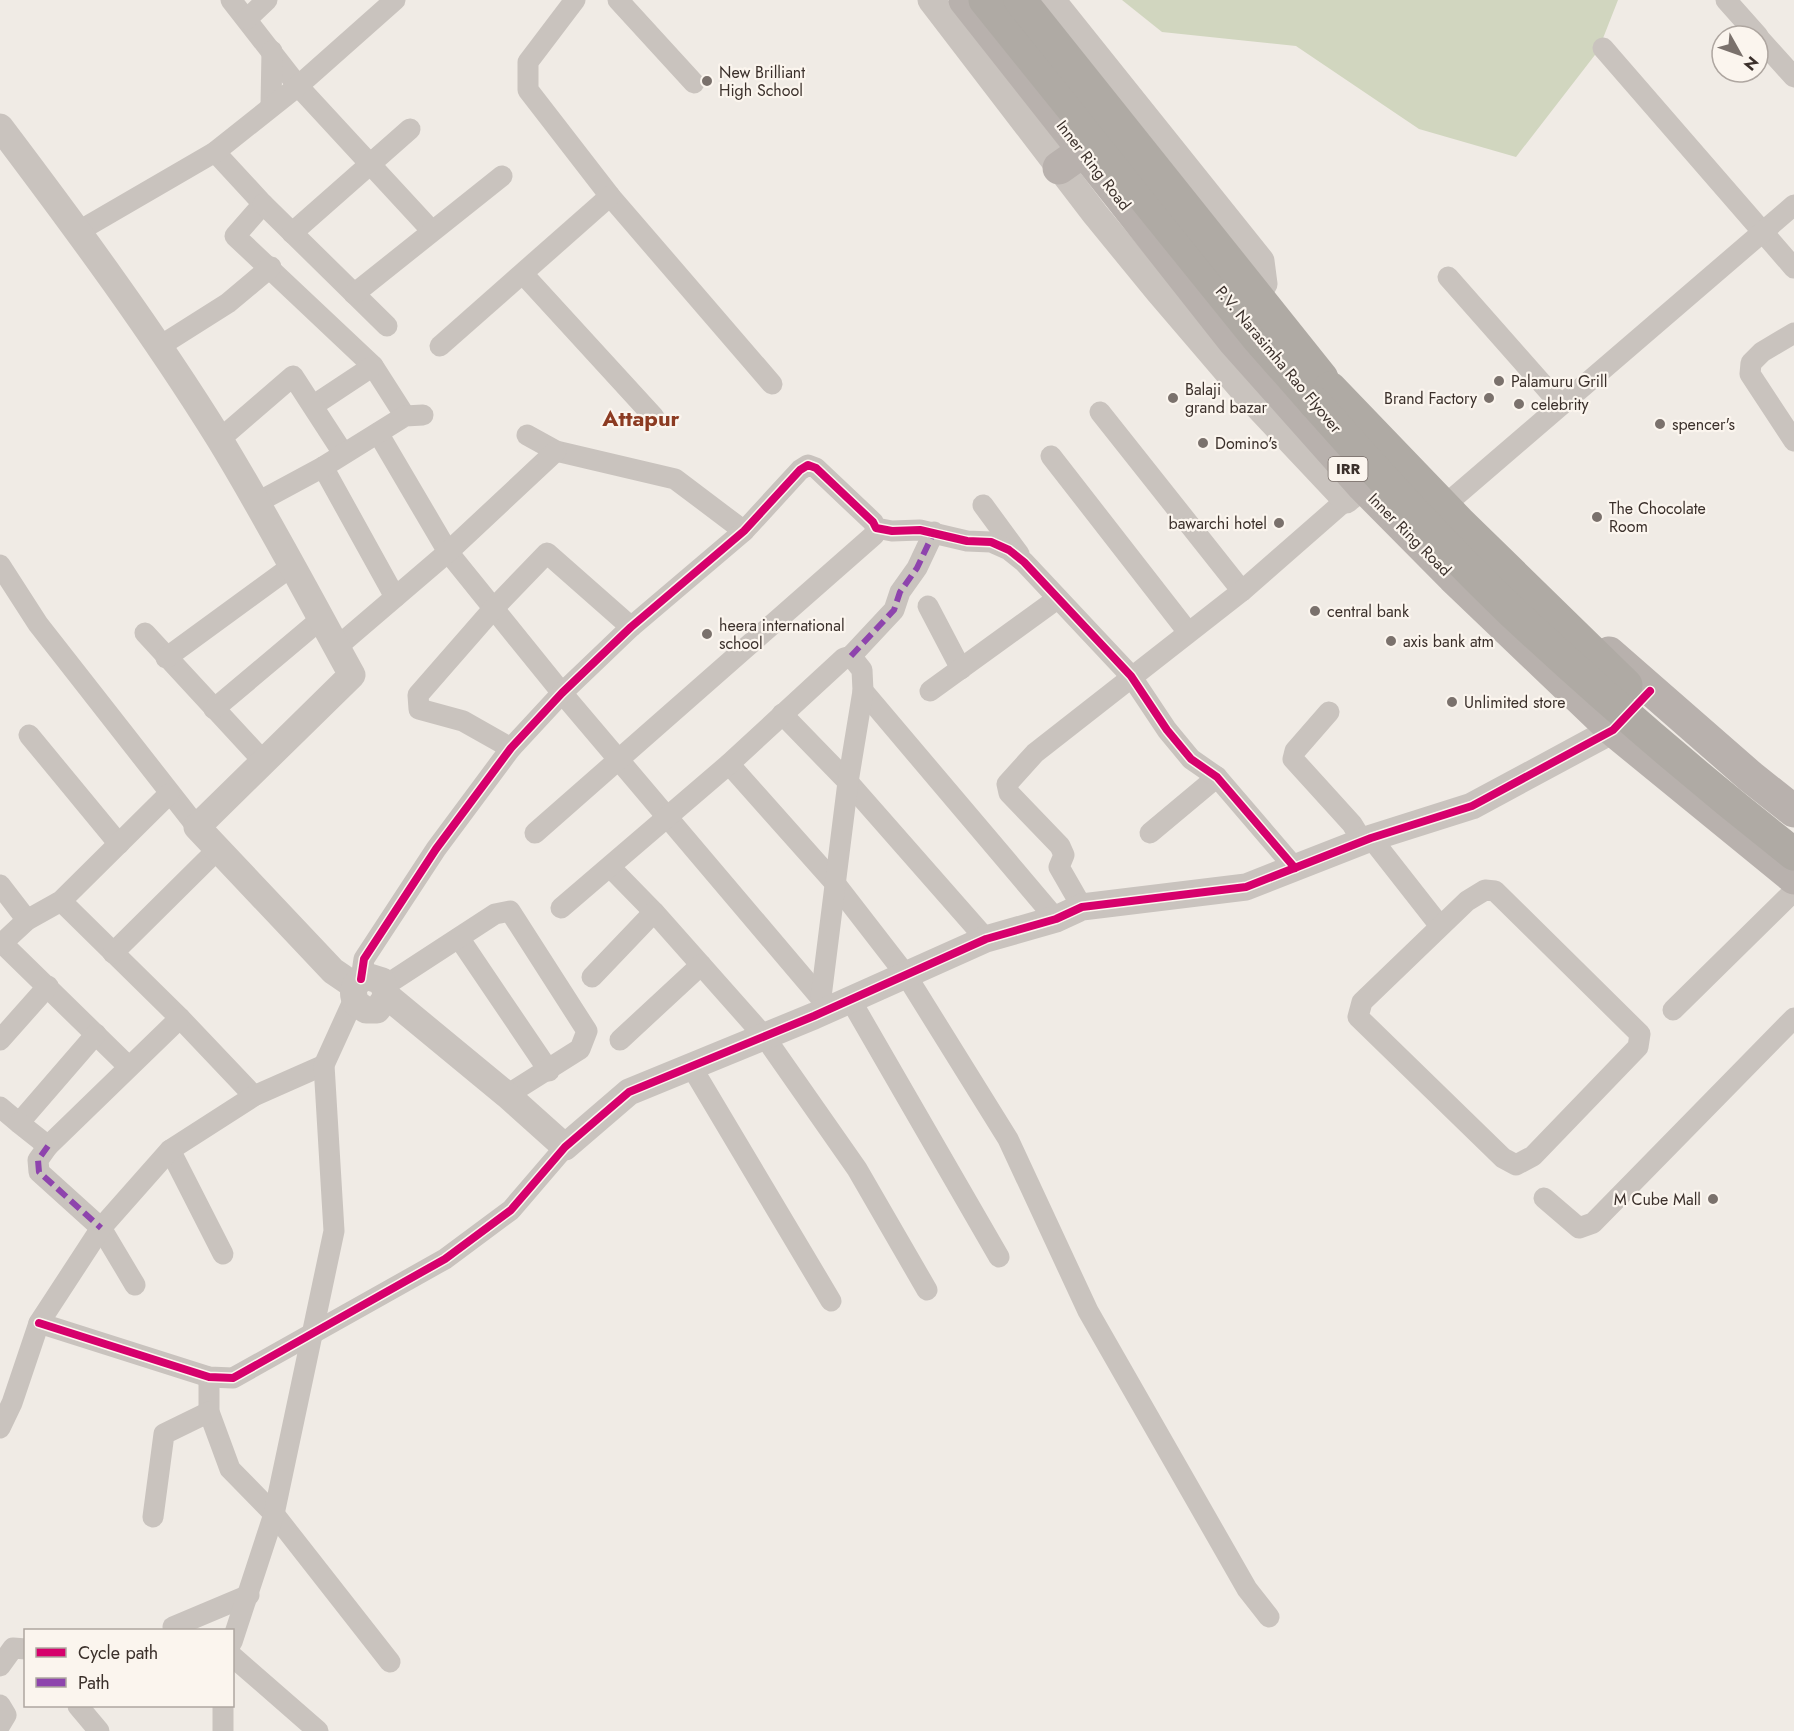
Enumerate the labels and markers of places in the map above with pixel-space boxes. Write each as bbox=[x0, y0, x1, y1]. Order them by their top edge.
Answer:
place label: New Brilliant High School bbox=[719, 61, 805, 102]
marker: New Brilliant High School bbox=[700, 74, 714, 88]
place label: Palamuru Grill bbox=[1511, 370, 1607, 393]
marker: Palamuru Grill bbox=[1492, 374, 1506, 388]
place label: Balaji grand bazar bbox=[1185, 378, 1267, 419]
place label: Brand Factory bbox=[1384, 387, 1478, 410]
marker: Balaji grand bazar bbox=[1166, 391, 1180, 405]
marker: Brand Factory bbox=[1482, 391, 1496, 405]
place label: celebrity bbox=[1531, 393, 1589, 416]
marker: celebrity bbox=[1512, 397, 1526, 411]
place label: spencer's bbox=[1672, 413, 1735, 436]
marker: spencer's bbox=[1653, 417, 1667, 431]
place label: Domino's bbox=[1215, 432, 1277, 455]
marker: Domino's bbox=[1196, 436, 1210, 450]
place label: The Chocolate Room bbox=[1609, 497, 1706, 538]
marker: The Chocolate Room bbox=[1590, 510, 1604, 524]
place label: bawarchi hotel bbox=[1169, 512, 1267, 535]
marker: bawarchi hotel bbox=[1272, 516, 1286, 530]
place label: central bank bbox=[1327, 600, 1410, 623]
marker: central bank bbox=[1308, 604, 1322, 618]
place label: heera international school bbox=[719, 614, 845, 655]
marker: heera international school bbox=[700, 627, 714, 641]
place label: axis bank atm bbox=[1403, 630, 1494, 653]
marker: axis bank atm bbox=[1384, 634, 1398, 648]
place label: Unlimited store bbox=[1464, 691, 1565, 714]
marker: Unlimited store bbox=[1445, 695, 1459, 709]
place label: M Cube Mall bbox=[1614, 1188, 1701, 1211]
marker: M Cube Mall bbox=[1706, 1192, 1720, 1206]

